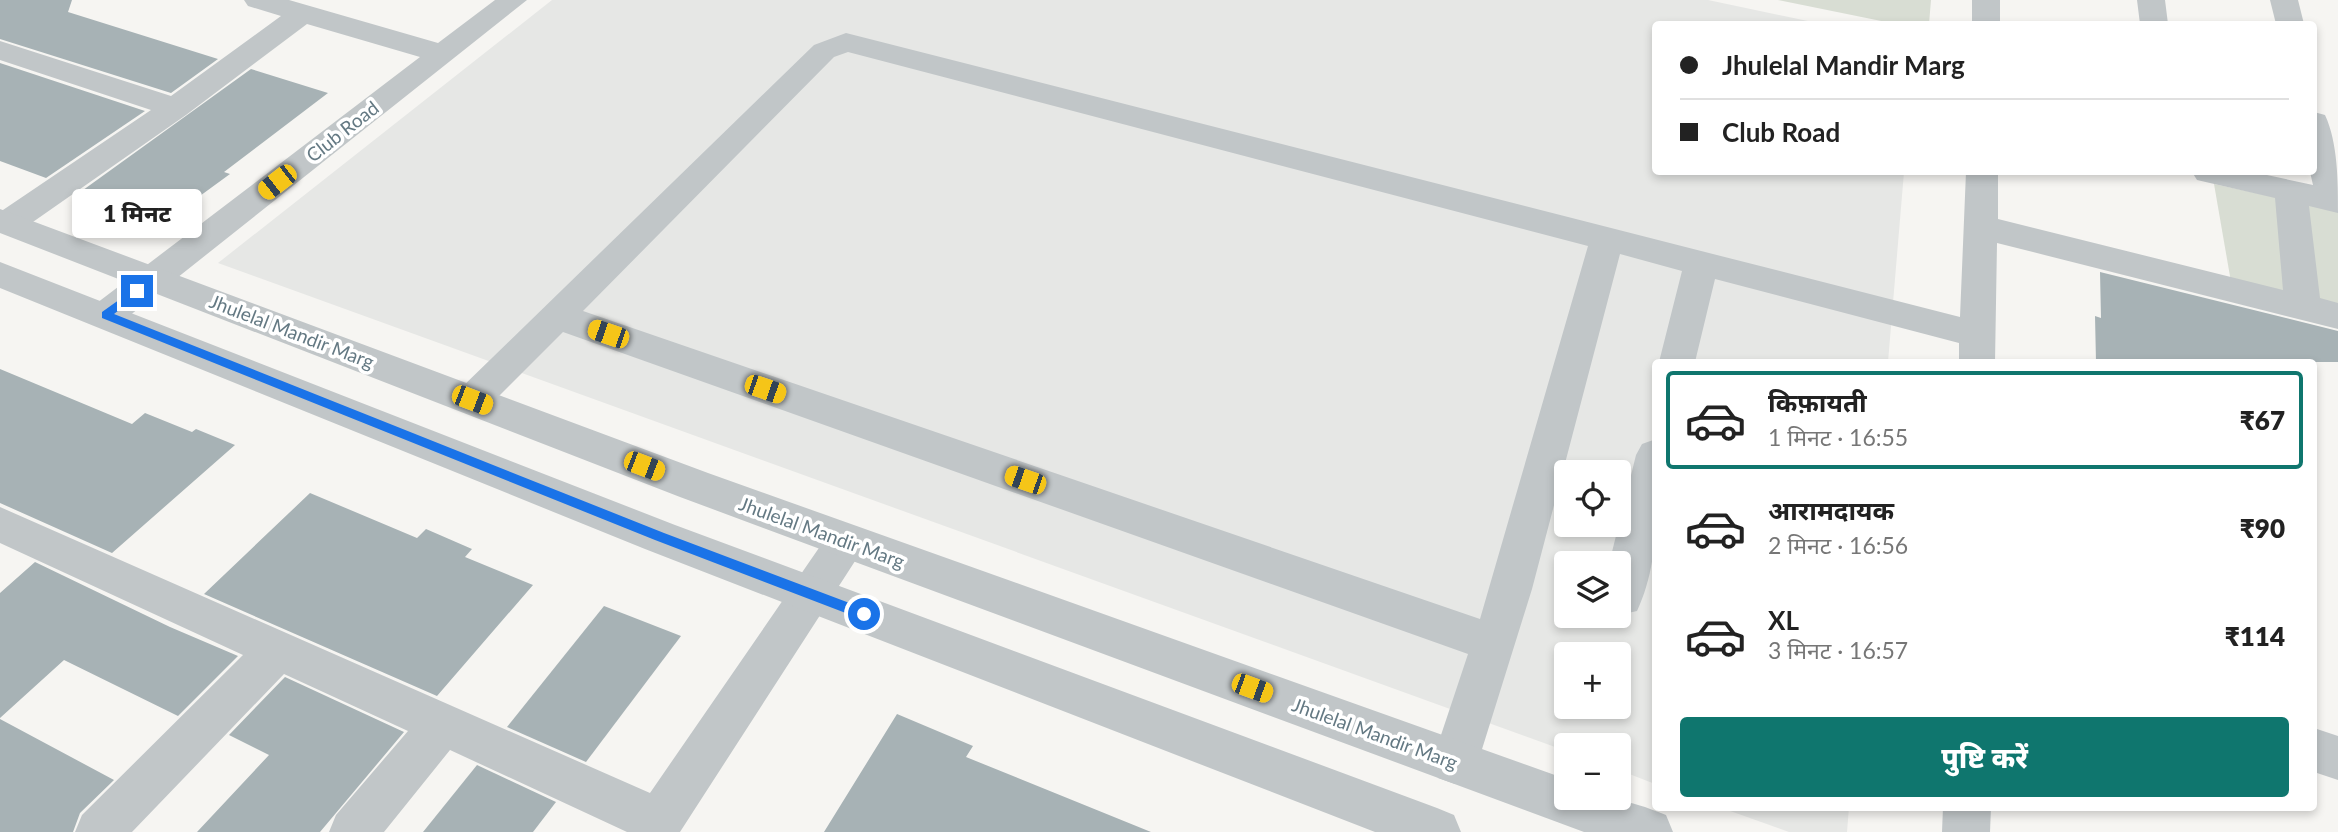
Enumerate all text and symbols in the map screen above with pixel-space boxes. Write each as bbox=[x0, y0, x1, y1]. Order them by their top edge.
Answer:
text: Jhulelal Mandir Marg bbox=[1722, 49, 1965, 81]
street label: Club Road bbox=[301, 96, 383, 166]
text: Club Road bbox=[1722, 116, 1840, 148]
car bbox=[254, 161, 301, 203]
callout: 1 मिनट bbox=[72, 190, 202, 238]
text: 1 मिनट bbox=[103, 199, 171, 227]
route end bbox=[121, 275, 153, 307]
street label: Jhulelal Mandir Marg bbox=[207, 289, 378, 373]
car bbox=[585, 317, 632, 351]
car bbox=[742, 372, 789, 406]
car bbox=[449, 383, 496, 417]
text: किफ़ायती bbox=[1768, 386, 1867, 418]
icon: car bbox=[1684, 389, 1747, 452]
text: ₹67 bbox=[2240, 404, 2285, 436]
text: 1 मिनट · 16:55 bbox=[1768, 423, 1908, 451]
car bbox=[621, 449, 668, 483]
map controls bbox=[1554, 460, 1631, 810]
button: locate bbox=[1554, 460, 1631, 537]
car bbox=[1002, 463, 1049, 497]
street label: Jhulelal Mandir Marg bbox=[736, 491, 908, 573]
text: आरामदायक bbox=[1768, 494, 1894, 526]
icon: car bbox=[1684, 497, 1747, 560]
text: ₹90 bbox=[2240, 512, 2285, 544]
text: 2 मिनट · 16:56 bbox=[1768, 531, 1908, 559]
button: layers bbox=[1554, 551, 1631, 628]
route start bbox=[848, 598, 880, 630]
text: XL bbox=[1768, 604, 1799, 636]
icon: car bbox=[1684, 605, 1747, 668]
text: ₹114 bbox=[2225, 620, 2285, 652]
text: 3 मिनट · 16:57 bbox=[1768, 636, 1908, 664]
button: + bbox=[1554, 642, 1631, 719]
car bbox=[1229, 671, 1276, 705]
street label: Jhulelal Mandir Marg bbox=[1289, 692, 1461, 774]
button: पुष्टि करें bbox=[1680, 717, 2289, 797]
button: − bbox=[1554, 733, 1631, 810]

